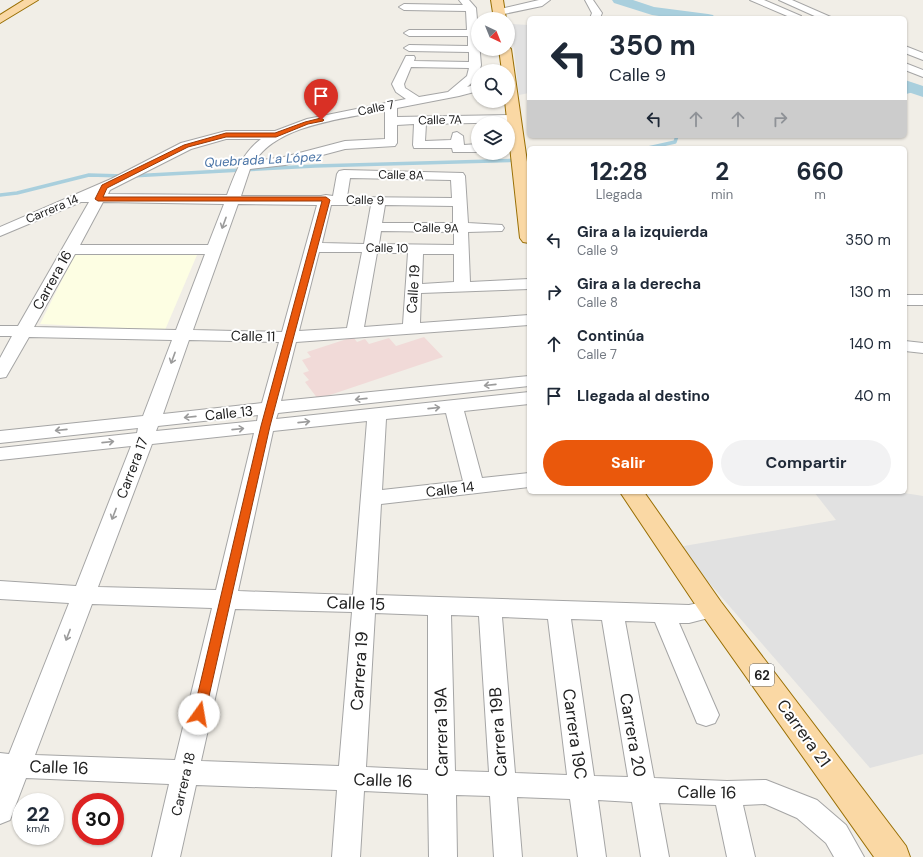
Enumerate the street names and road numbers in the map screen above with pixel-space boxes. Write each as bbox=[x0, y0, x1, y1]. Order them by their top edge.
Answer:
street label: Calle 7 bbox=[356, 96, 396, 120]
street label: Calle 7A bbox=[418, 112, 462, 128]
street label: Calle 8A bbox=[378, 167, 424, 183]
street label: Carrera 14 bbox=[23, 191, 81, 227]
street label: Calle 9 bbox=[346, 192, 384, 208]
street label: Calle 9A bbox=[413, 220, 459, 236]
street label: Calle 10 bbox=[366, 240, 408, 256]
street label: Carrera 16 bbox=[28, 247, 76, 313]
street label: Calle 19 bbox=[402, 264, 424, 314]
street label: Calle 11 bbox=[231, 327, 275, 345]
street label: Calle 13 bbox=[204, 402, 254, 424]
street label: Carrera 17 bbox=[112, 435, 152, 501]
street label: Calle 14 bbox=[425, 477, 476, 501]
street label: Calle 15 bbox=[326, 591, 386, 615]
street label: Carrera 19 bbox=[345, 631, 373, 711]
road number: 62 bbox=[750, 664, 774, 686]
street label: Carrera 19A bbox=[429, 687, 453, 777]
street label: Carrera 19B bbox=[484, 687, 512, 777]
street label: Carrera 19C bbox=[558, 687, 592, 781]
street label: Carrera 20 bbox=[615, 691, 651, 779]
street label: Carrera 21 bbox=[772, 695, 836, 771]
street label: Carrera 18 bbox=[167, 750, 199, 818]
street label: Calle 16 bbox=[29, 755, 89, 779]
street label: Calle 16 bbox=[353, 768, 413, 792]
street label: Calle 16 bbox=[677, 780, 737, 804]

